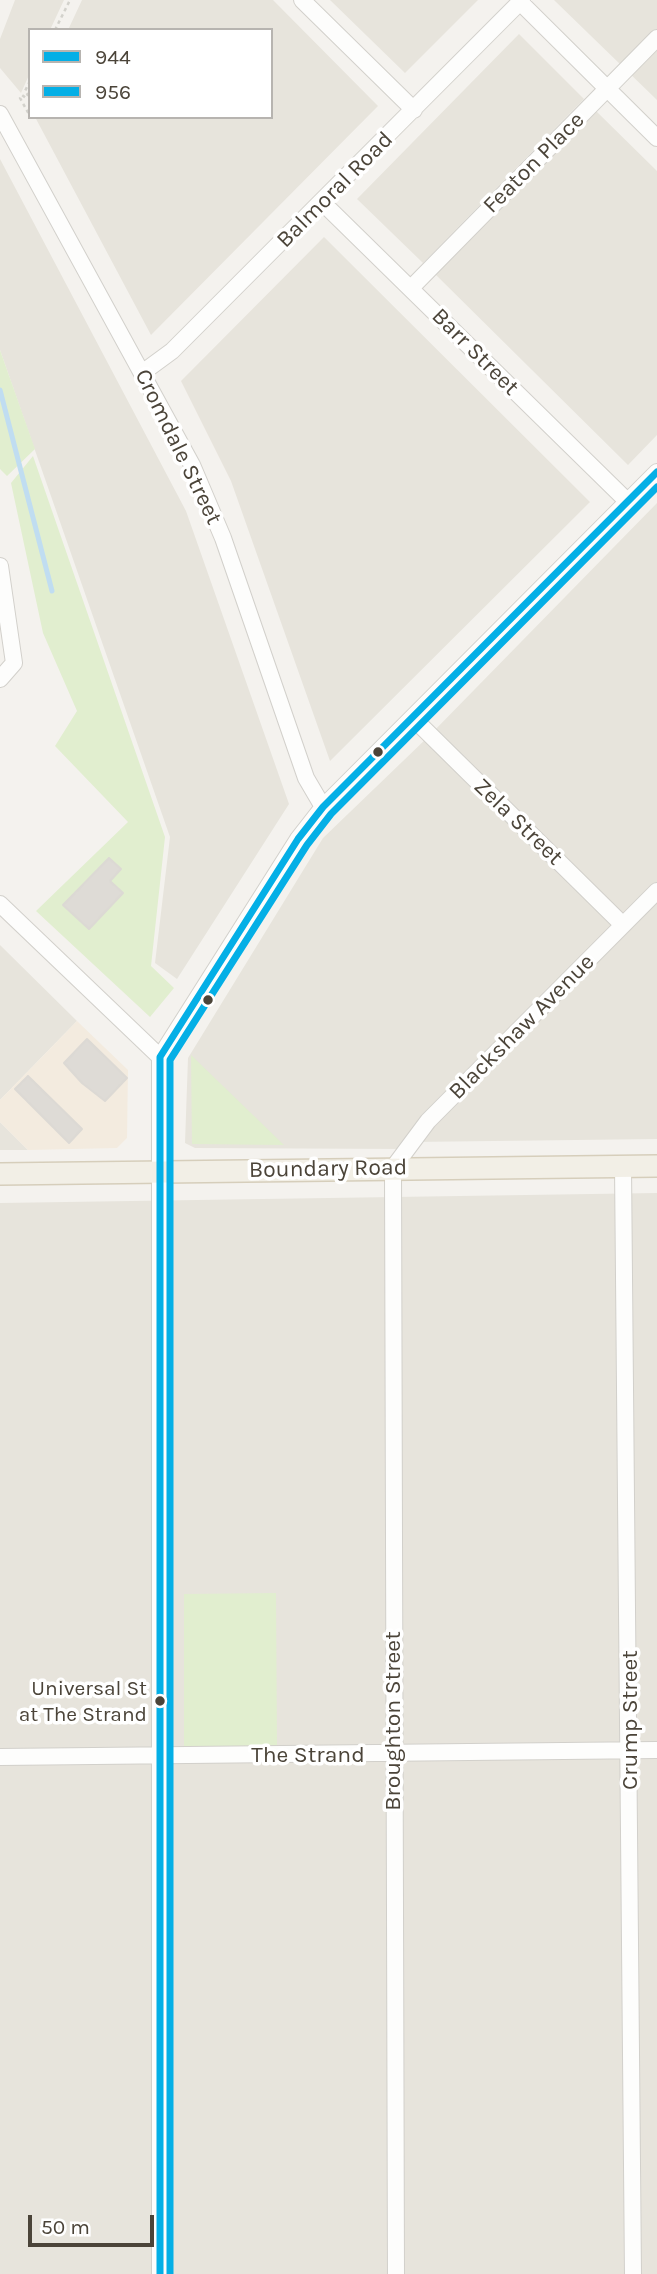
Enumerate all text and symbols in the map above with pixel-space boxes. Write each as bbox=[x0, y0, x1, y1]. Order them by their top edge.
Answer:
legend bbox=[28, 28, 273, 119]
text: 944 bbox=[95, 45, 131, 69]
text: 956 bbox=[95, 80, 131, 104]
street label: Featon Place bbox=[478, 107, 590, 219]
street label: Balmoral Road bbox=[271, 126, 399, 254]
street label: Barr Street bbox=[426, 303, 524, 401]
street label: Cromdale Street bbox=[128, 365, 228, 529]
unlabelled marker bbox=[371, 745, 385, 759]
street label: Zela Street bbox=[468, 773, 568, 871]
street label: Blackshaw Avenue bbox=[443, 948, 601, 1106]
unlabelled marker bbox=[201, 993, 215, 1007]
street label: Boundary Road bbox=[249, 1154, 407, 1184]
street label: Broughton Street bbox=[379, 1631, 407, 1811]
street label: Crump Street bbox=[616, 1650, 644, 1790]
place label: Universal St at The Strand bbox=[19, 1676, 147, 1726]
marker: Universal St at The Strand bbox=[153, 1694, 167, 1708]
street label: The Strand bbox=[251, 1741, 365, 1769]
scale bar bbox=[32, 2200, 158, 2244]
text: 50 m bbox=[41, 2215, 90, 2239]

